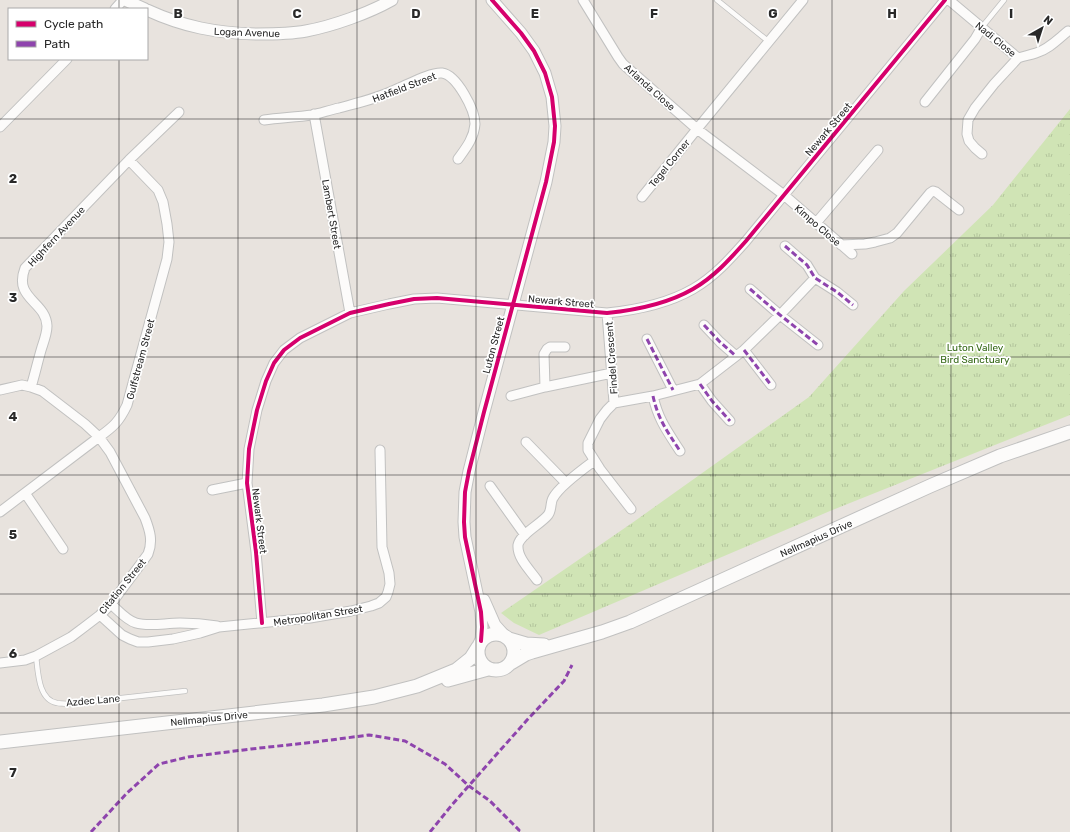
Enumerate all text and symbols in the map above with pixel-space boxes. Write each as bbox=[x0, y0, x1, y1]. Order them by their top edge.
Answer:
text: B bbox=[173, 6, 183, 21]
text: C bbox=[292, 6, 302, 21]
text: D bbox=[411, 6, 421, 21]
text: E bbox=[531, 6, 539, 21]
text: F bbox=[650, 6, 658, 21]
text: G bbox=[768, 6, 778, 21]
text: H bbox=[887, 6, 897, 21]
text: I bbox=[1009, 6, 1013, 21]
legend bbox=[8, 8, 148, 60]
north arrow bbox=[1022, 8, 1062, 48]
text: N bbox=[1041, 13, 1055, 28]
text: Cycle path bbox=[44, 17, 103, 31]
street label: Nadi Close bbox=[973, 20, 1018, 60]
street label: Logan Avenue bbox=[214, 26, 281, 40]
text: Path bbox=[44, 37, 70, 51]
street label: Arlanda Close bbox=[622, 62, 677, 114]
street label: Hatfield Street bbox=[371, 70, 438, 106]
street label: Newark Street bbox=[803, 100, 855, 159]
street label: Tegel Corner bbox=[647, 137, 693, 190]
text: 2 bbox=[9, 171, 17, 186]
street label: Lambert Street bbox=[319, 178, 343, 250]
street label: Kimpo Close bbox=[792, 203, 843, 249]
street label: Highfern Avenue bbox=[26, 204, 88, 269]
text: 3 bbox=[9, 290, 18, 305]
street label: Newark Street bbox=[527, 293, 594, 311]
street label: Luton Street bbox=[481, 315, 507, 375]
street label: Gulfstream Street bbox=[124, 317, 158, 401]
street label: Findel Crescent bbox=[603, 321, 621, 395]
park label: Luton Valley Bird Sanctuary bbox=[940, 342, 1010, 366]
text: 4 bbox=[9, 409, 18, 424]
street label: Newark Street bbox=[249, 488, 269, 555]
street label: Nellmapius Drive bbox=[778, 517, 855, 560]
text: 5 bbox=[9, 527, 17, 542]
street label: Citation Street bbox=[97, 556, 149, 617]
street label: Metropolitan Street bbox=[273, 603, 364, 629]
text: 6 bbox=[9, 646, 18, 661]
street label: Azdec Lane bbox=[66, 693, 121, 709]
street label: Nellmapius Drive bbox=[170, 709, 249, 729]
text: 7 bbox=[9, 765, 17, 780]

